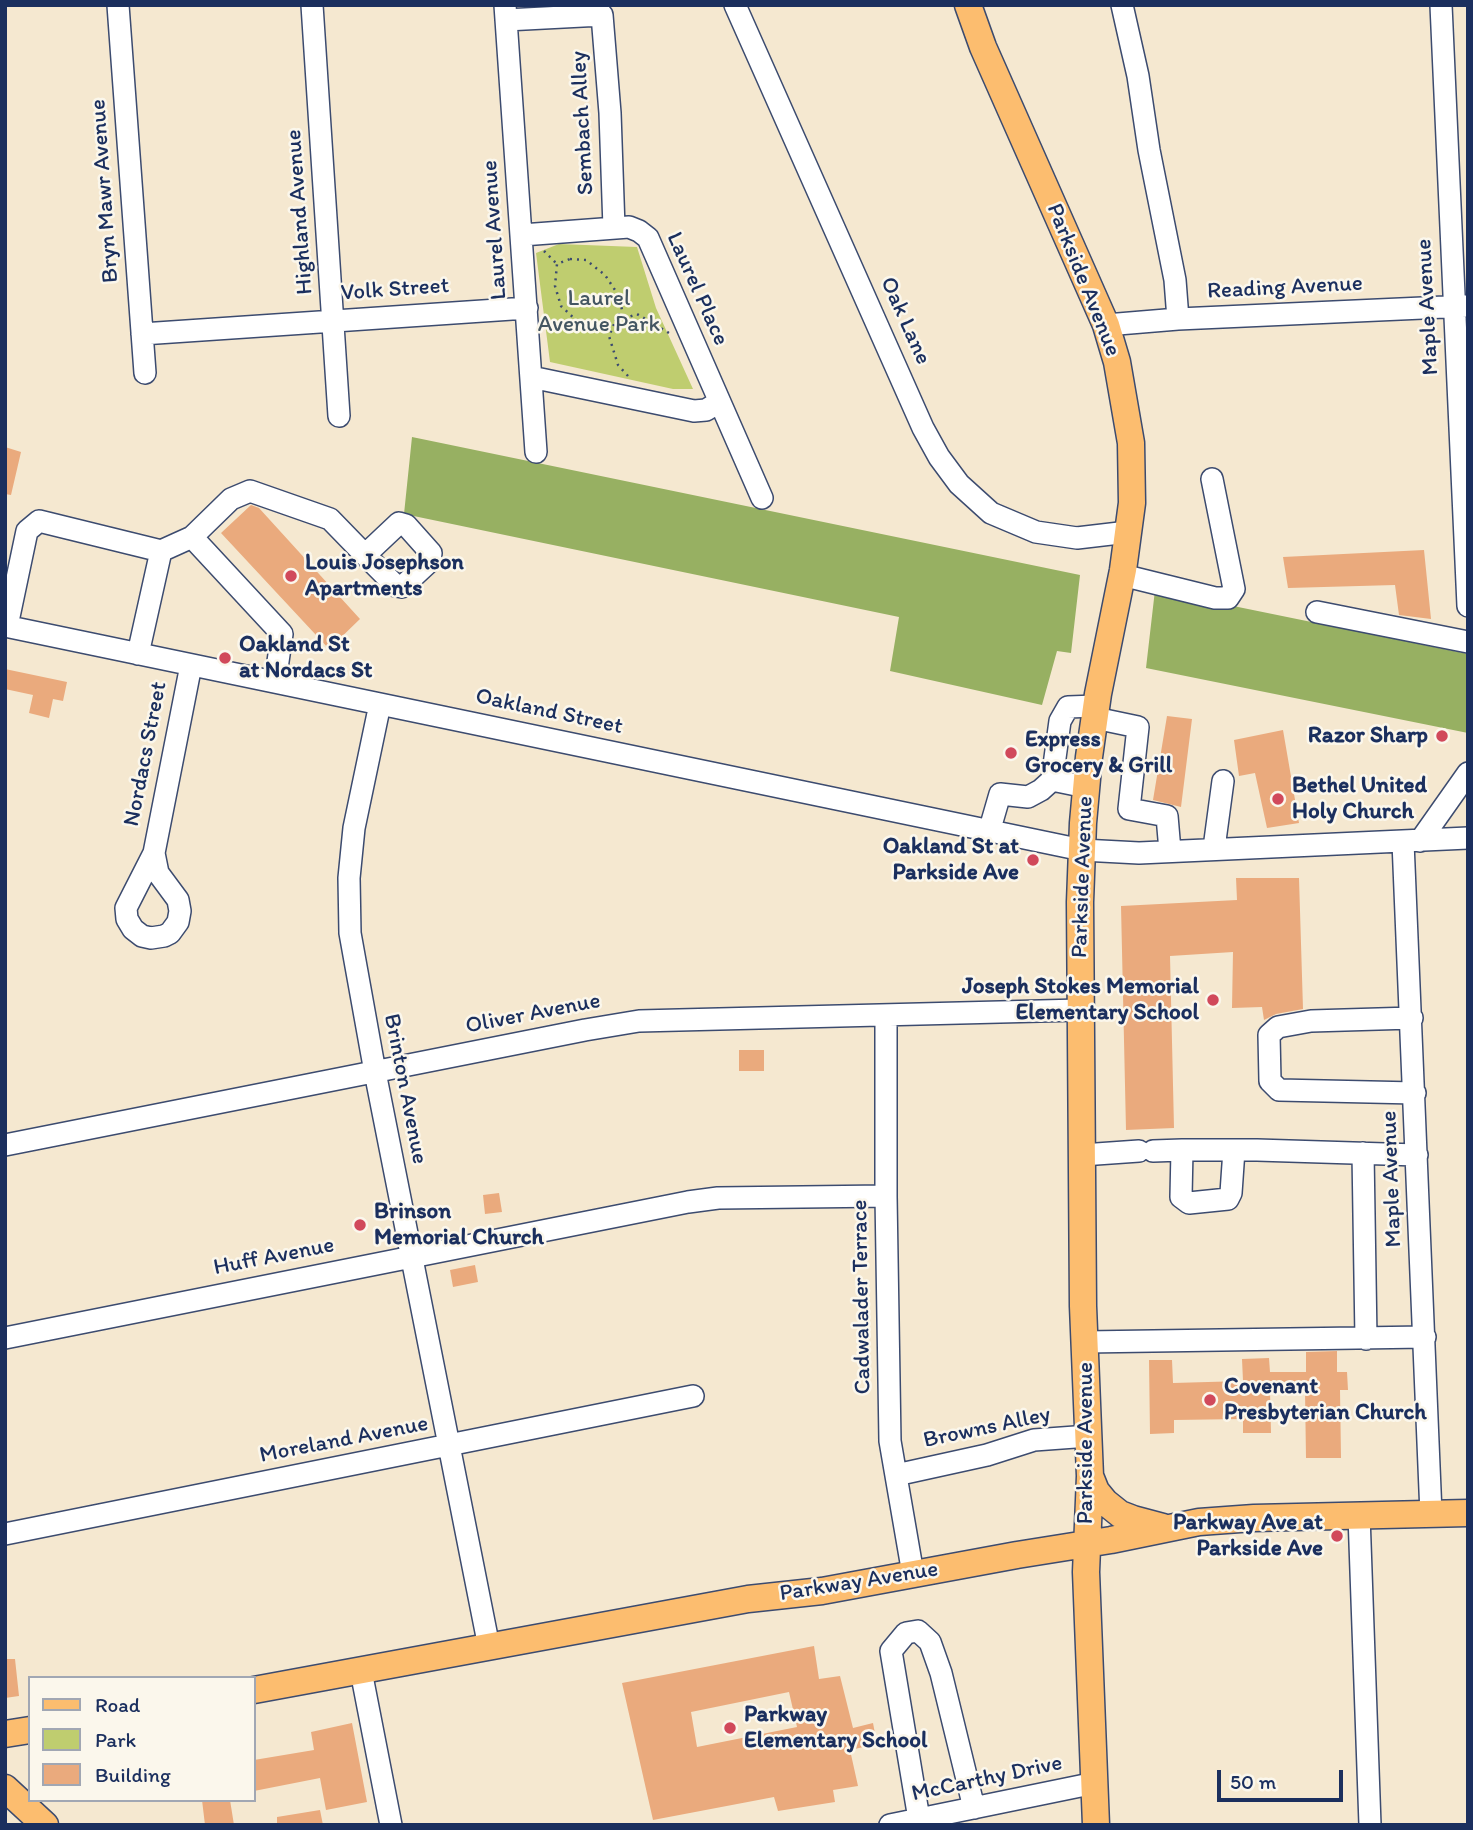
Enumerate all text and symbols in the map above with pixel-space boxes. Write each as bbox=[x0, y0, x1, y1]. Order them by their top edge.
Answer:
street label: Sembach Alley bbox=[565, 50, 601, 196]
street label: Bryn Mawr Avenue bbox=[85, 98, 125, 284]
street label: Highland Avenue bbox=[280, 128, 320, 296]
street label: Laurel Avenue bbox=[476, 159, 514, 301]
street label: Parkside Avenue bbox=[1040, 200, 1126, 360]
street label: Laurel Place bbox=[660, 228, 734, 350]
street label: Maple Avenue bbox=[1411, 238, 1445, 376]
street label: Reading Avenue bbox=[1207, 270, 1363, 306]
street label: Volk Street bbox=[340, 272, 450, 308]
street label: Oak Lane bbox=[873, 273, 937, 369]
park label: Laurel Avenue Park bbox=[538, 285, 660, 339]
place label: Louis Josephson Apartments bbox=[305, 549, 464, 603]
marker: Louis Josephson Apartments bbox=[283, 568, 299, 584]
place label: Oakland St at Nordacs St bbox=[239, 631, 373, 685]
marker: Oakland St at Nordacs St bbox=[217, 650, 233, 666]
street label: Nordacs Street bbox=[118, 679, 174, 829]
street label: Oakland Street bbox=[473, 683, 625, 741]
place label: Razor Sharp bbox=[1308, 722, 1428, 750]
place label: Express Grocery & Grill bbox=[1025, 726, 1172, 780]
marker: Razor Sharp bbox=[1434, 728, 1450, 744]
marker: Express Grocery & Grill bbox=[1003, 745, 1019, 761]
place label: Bethel United Holy Church bbox=[1292, 772, 1427, 826]
marker: Bethel United Holy Church bbox=[1270, 791, 1286, 807]
street label: Parkside Avenue bbox=[1066, 795, 1100, 959]
place label: Oakland St at Parkside Ave bbox=[883, 833, 1019, 887]
marker: Oakland St at Parkside Ave bbox=[1025, 852, 1041, 868]
place label: Joseph Stokes Memorial Elementary School bbox=[962, 973, 1199, 1027]
street label: Oliver Avenue bbox=[463, 987, 603, 1041]
marker: Joseph Stokes Memorial Elementary School bbox=[1205, 992, 1221, 1008]
street label: Brinton Avenue bbox=[377, 1011, 433, 1167]
street label: Maple Avenue bbox=[1376, 1110, 1408, 1248]
place label: Brinson Memorial Church bbox=[374, 1198, 544, 1252]
street label: Cadwalader Terrace bbox=[847, 1199, 877, 1395]
marker: Brinson Memorial Church bbox=[352, 1217, 368, 1233]
street label: Huff Avenue bbox=[211, 1232, 337, 1282]
street label: Parkside Avenue bbox=[1072, 1362, 1100, 1524]
place label: Covenant Presbyterian Church bbox=[1224, 1373, 1427, 1427]
marker: Covenant Presbyterian Church bbox=[1202, 1392, 1218, 1408]
street label: Browns Alley bbox=[921, 1401, 1053, 1455]
street label: Moreland Avenue bbox=[257, 1410, 431, 1470]
place label: Parkway Ave at Parkside Ave bbox=[1173, 1509, 1323, 1563]
marker: Parkway Ave at Parkside Ave bbox=[1329, 1528, 1345, 1544]
street label: Parkway Avenue bbox=[778, 1556, 940, 1608]
legend bbox=[28, 1676, 256, 1802]
text: Road bbox=[95, 1692, 140, 1717]
place label: Parkway Elementary School bbox=[744, 1701, 927, 1755]
marker: Parkway Elementary School bbox=[722, 1720, 738, 1736]
text: Park bbox=[95, 1727, 136, 1752]
street label: McCarthy Drive bbox=[909, 1750, 1065, 1808]
scale bar bbox=[1221, 1756, 1347, 1800]
text: Building bbox=[95, 1762, 171, 1787]
text: 50 m bbox=[1230, 1769, 1276, 1794]

